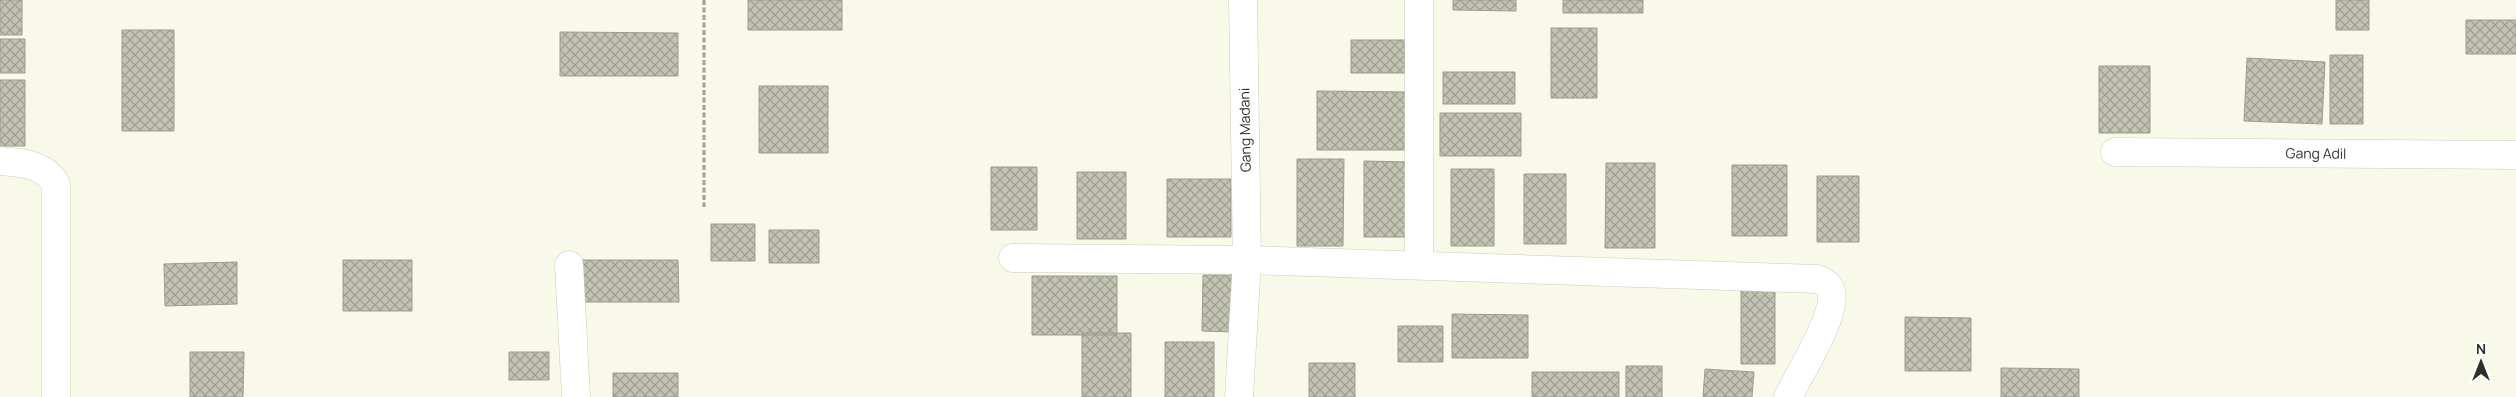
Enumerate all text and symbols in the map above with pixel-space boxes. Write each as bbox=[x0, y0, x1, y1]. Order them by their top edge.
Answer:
street label: Gang Madani bbox=[1234, 88, 1255, 172]
street label: Gang Adil bbox=[2286, 143, 2346, 163]
north arrow bbox=[2456, 337, 2506, 387]
text: N bbox=[2476, 339, 2486, 358]

